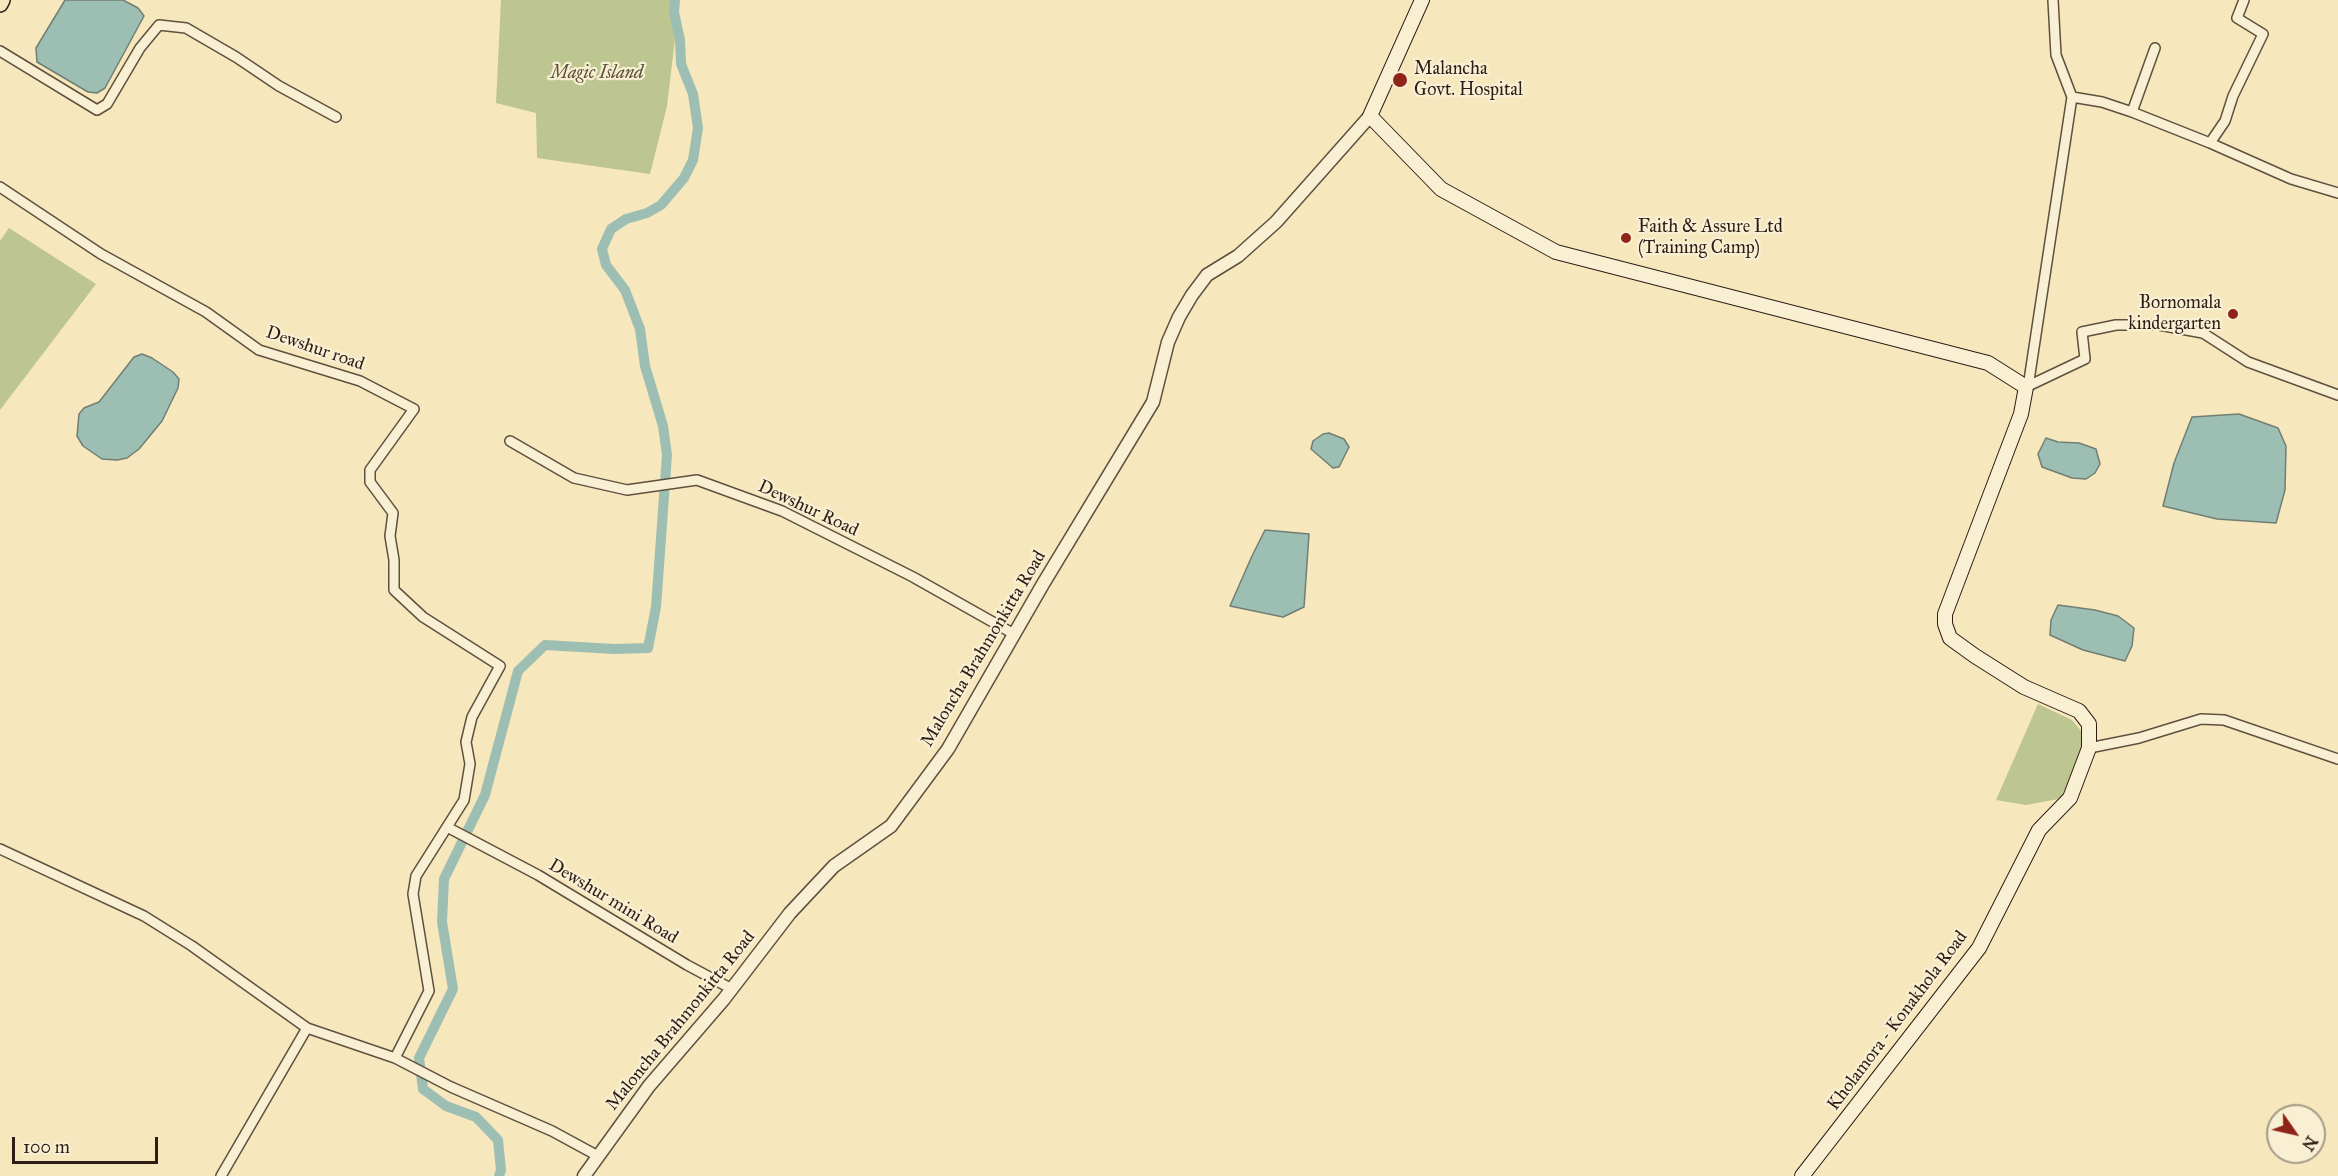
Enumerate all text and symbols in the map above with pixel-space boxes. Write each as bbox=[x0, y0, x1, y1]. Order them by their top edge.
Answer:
place label: Malancha Govt. Hospital bbox=[1414, 59, 1523, 101]
park label: Magic Island bbox=[550, 63, 644, 85]
marker: Malancha Govt. Hospital bbox=[1391, 71, 1409, 89]
place label: Faith & Assure Ltd (Training Camp) bbox=[1638, 217, 1783, 260]
marker: Faith & Assure Ltd (Training Camp) bbox=[1619, 231, 1633, 245]
place label: Bornomala kindergarten bbox=[2128, 293, 2221, 336]
marker: Bornomala kindergarten bbox=[2226, 307, 2240, 321]
street label: Dewshur road bbox=[263, 322, 367, 376]
street label: Dewshur Road bbox=[754, 476, 862, 542]
street label: Maloncha Brahmonkitta Road bbox=[917, 547, 1051, 751]
street label: Dewshur mini Road bbox=[544, 855, 682, 949]
street label: Maloncha Brahmonkitta Road bbox=[602, 927, 760, 1115]
street label: Kholamora - Konakhola Road bbox=[1823, 927, 1973, 1115]
north arrow bbox=[2266, 1104, 2326, 1164]
scale bar bbox=[15, 1125, 160, 1163]
text: N bbox=[2298, 1132, 2321, 1154]
text: 100 m bbox=[23, 1136, 70, 1158]

